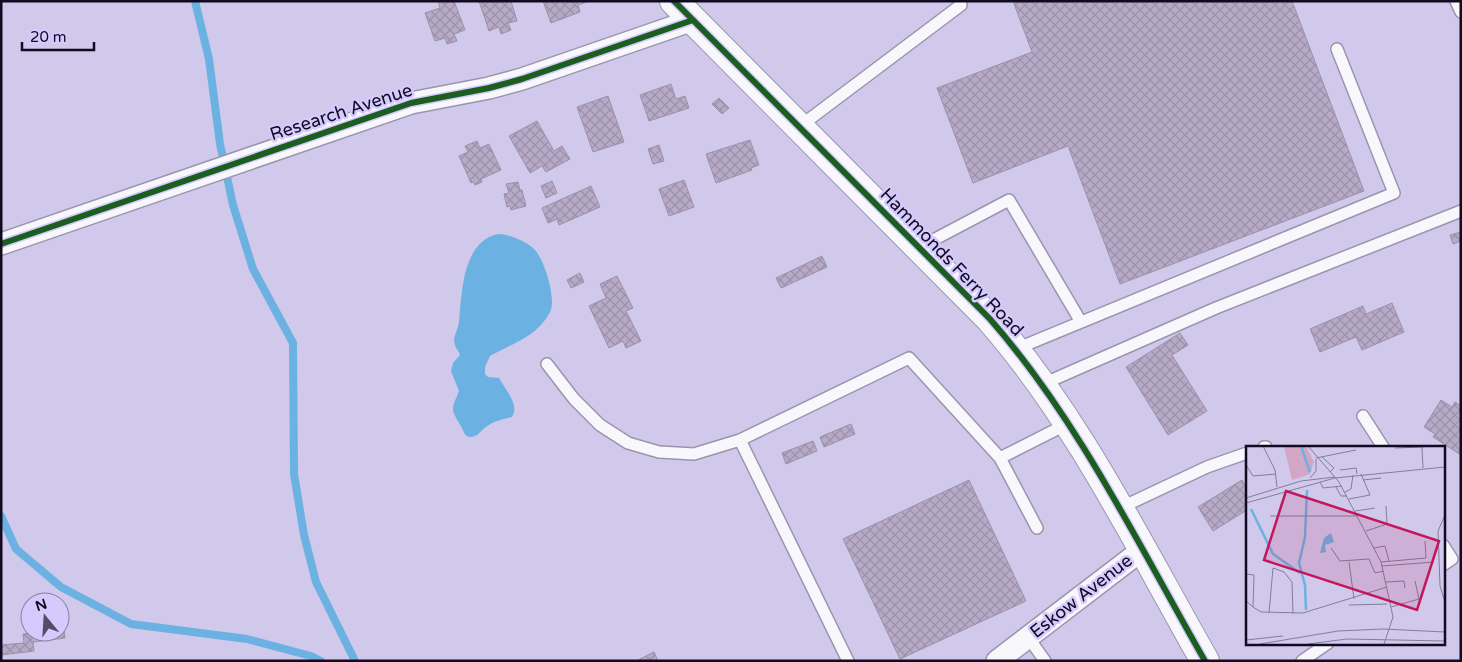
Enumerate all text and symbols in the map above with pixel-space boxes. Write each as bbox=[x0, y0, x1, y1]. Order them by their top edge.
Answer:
scale bar bbox=[22, 20, 95, 52]
text: 20 m bbox=[30, 28, 67, 46]
street label: Research Avenue bbox=[267, 79, 415, 145]
street label: Hammonds Ferry Road bbox=[876, 183, 1028, 341]
inset map bbox=[1246, 446, 1444, 644]
street label: Eskow Avenue bbox=[1025, 549, 1137, 643]
north arrow bbox=[20, 592, 70, 642]
text: N bbox=[33, 595, 49, 615]

